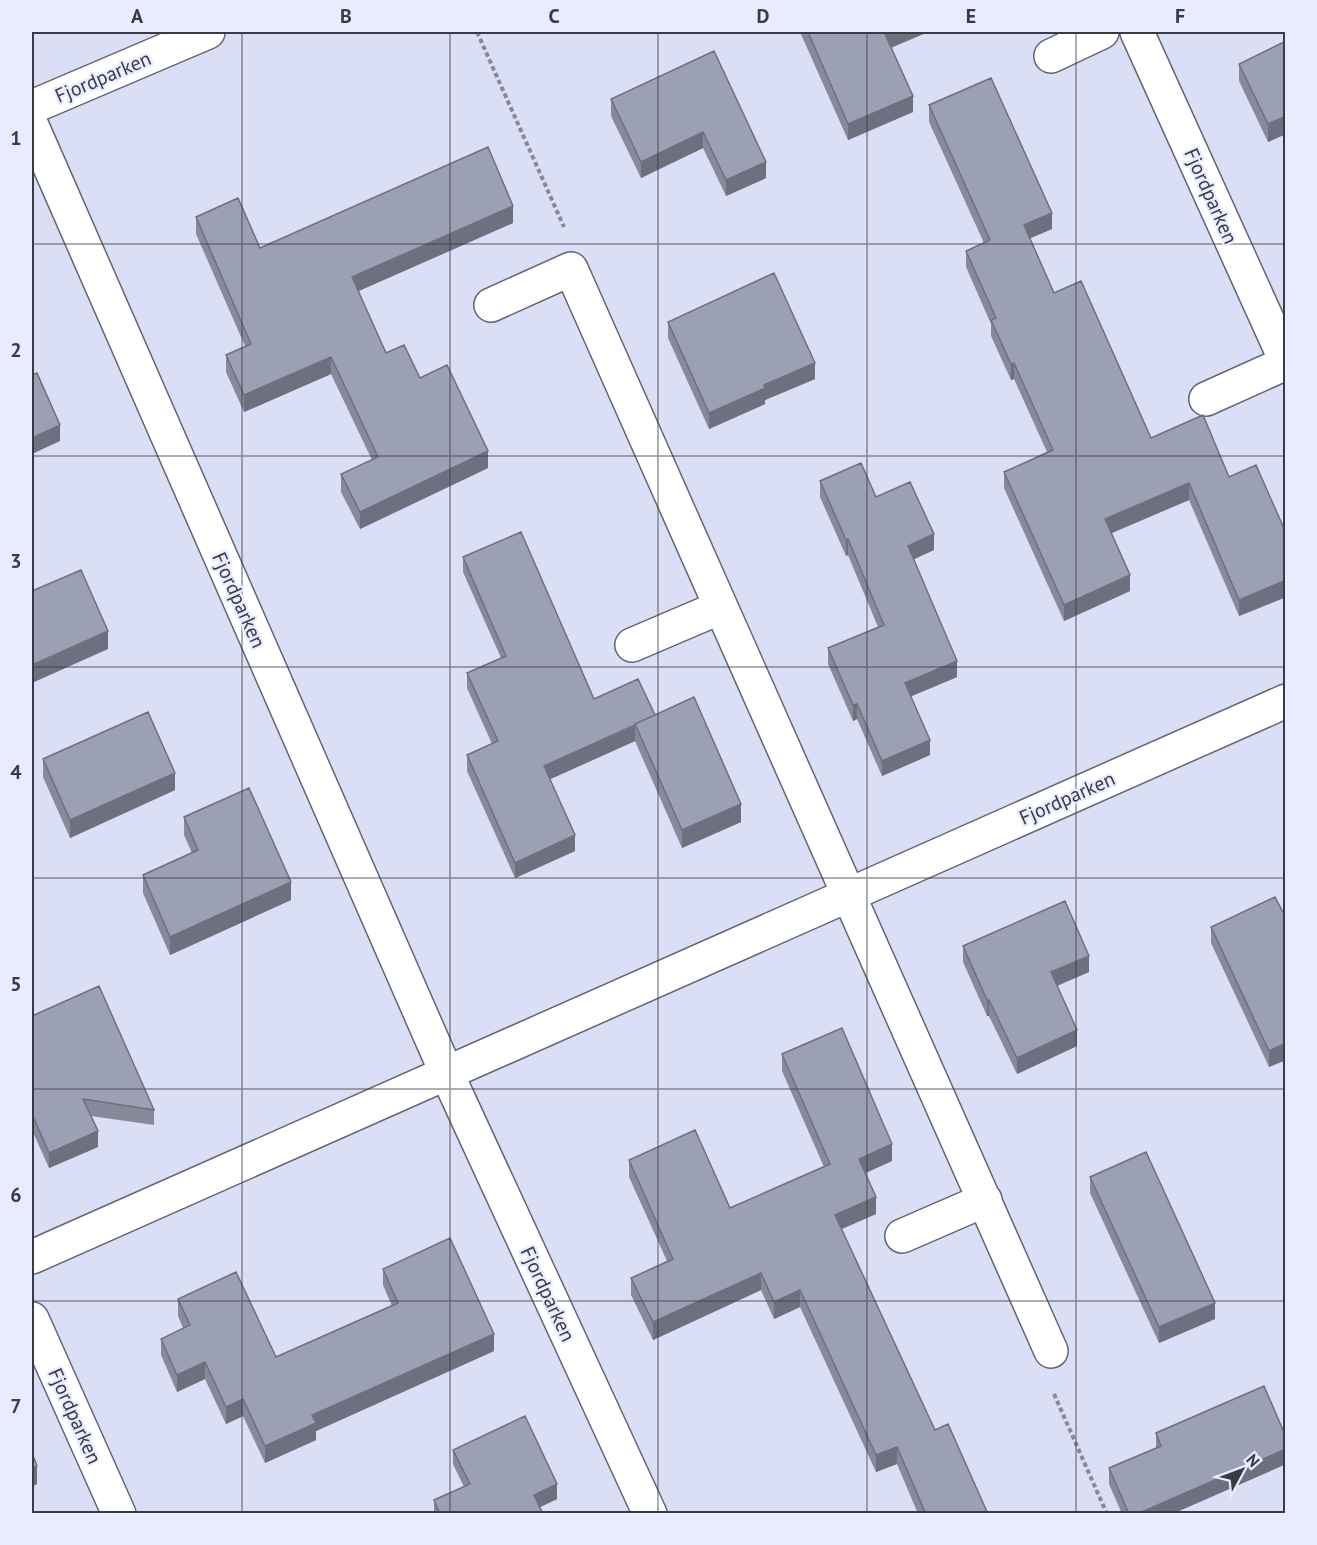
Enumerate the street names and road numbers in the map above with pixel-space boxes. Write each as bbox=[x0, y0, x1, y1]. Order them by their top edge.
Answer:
street label: Fjordparken bbox=[51, 45, 155, 109]
street label: Fjordparken bbox=[1178, 144, 1244, 248]
street label: Fjordparken bbox=[206, 548, 272, 652]
street label: Fjordparken bbox=[1015, 765, 1119, 831]
street label: Fjordparken bbox=[515, 1242, 581, 1346]
street label: Fjordparken bbox=[42, 1364, 108, 1468]

